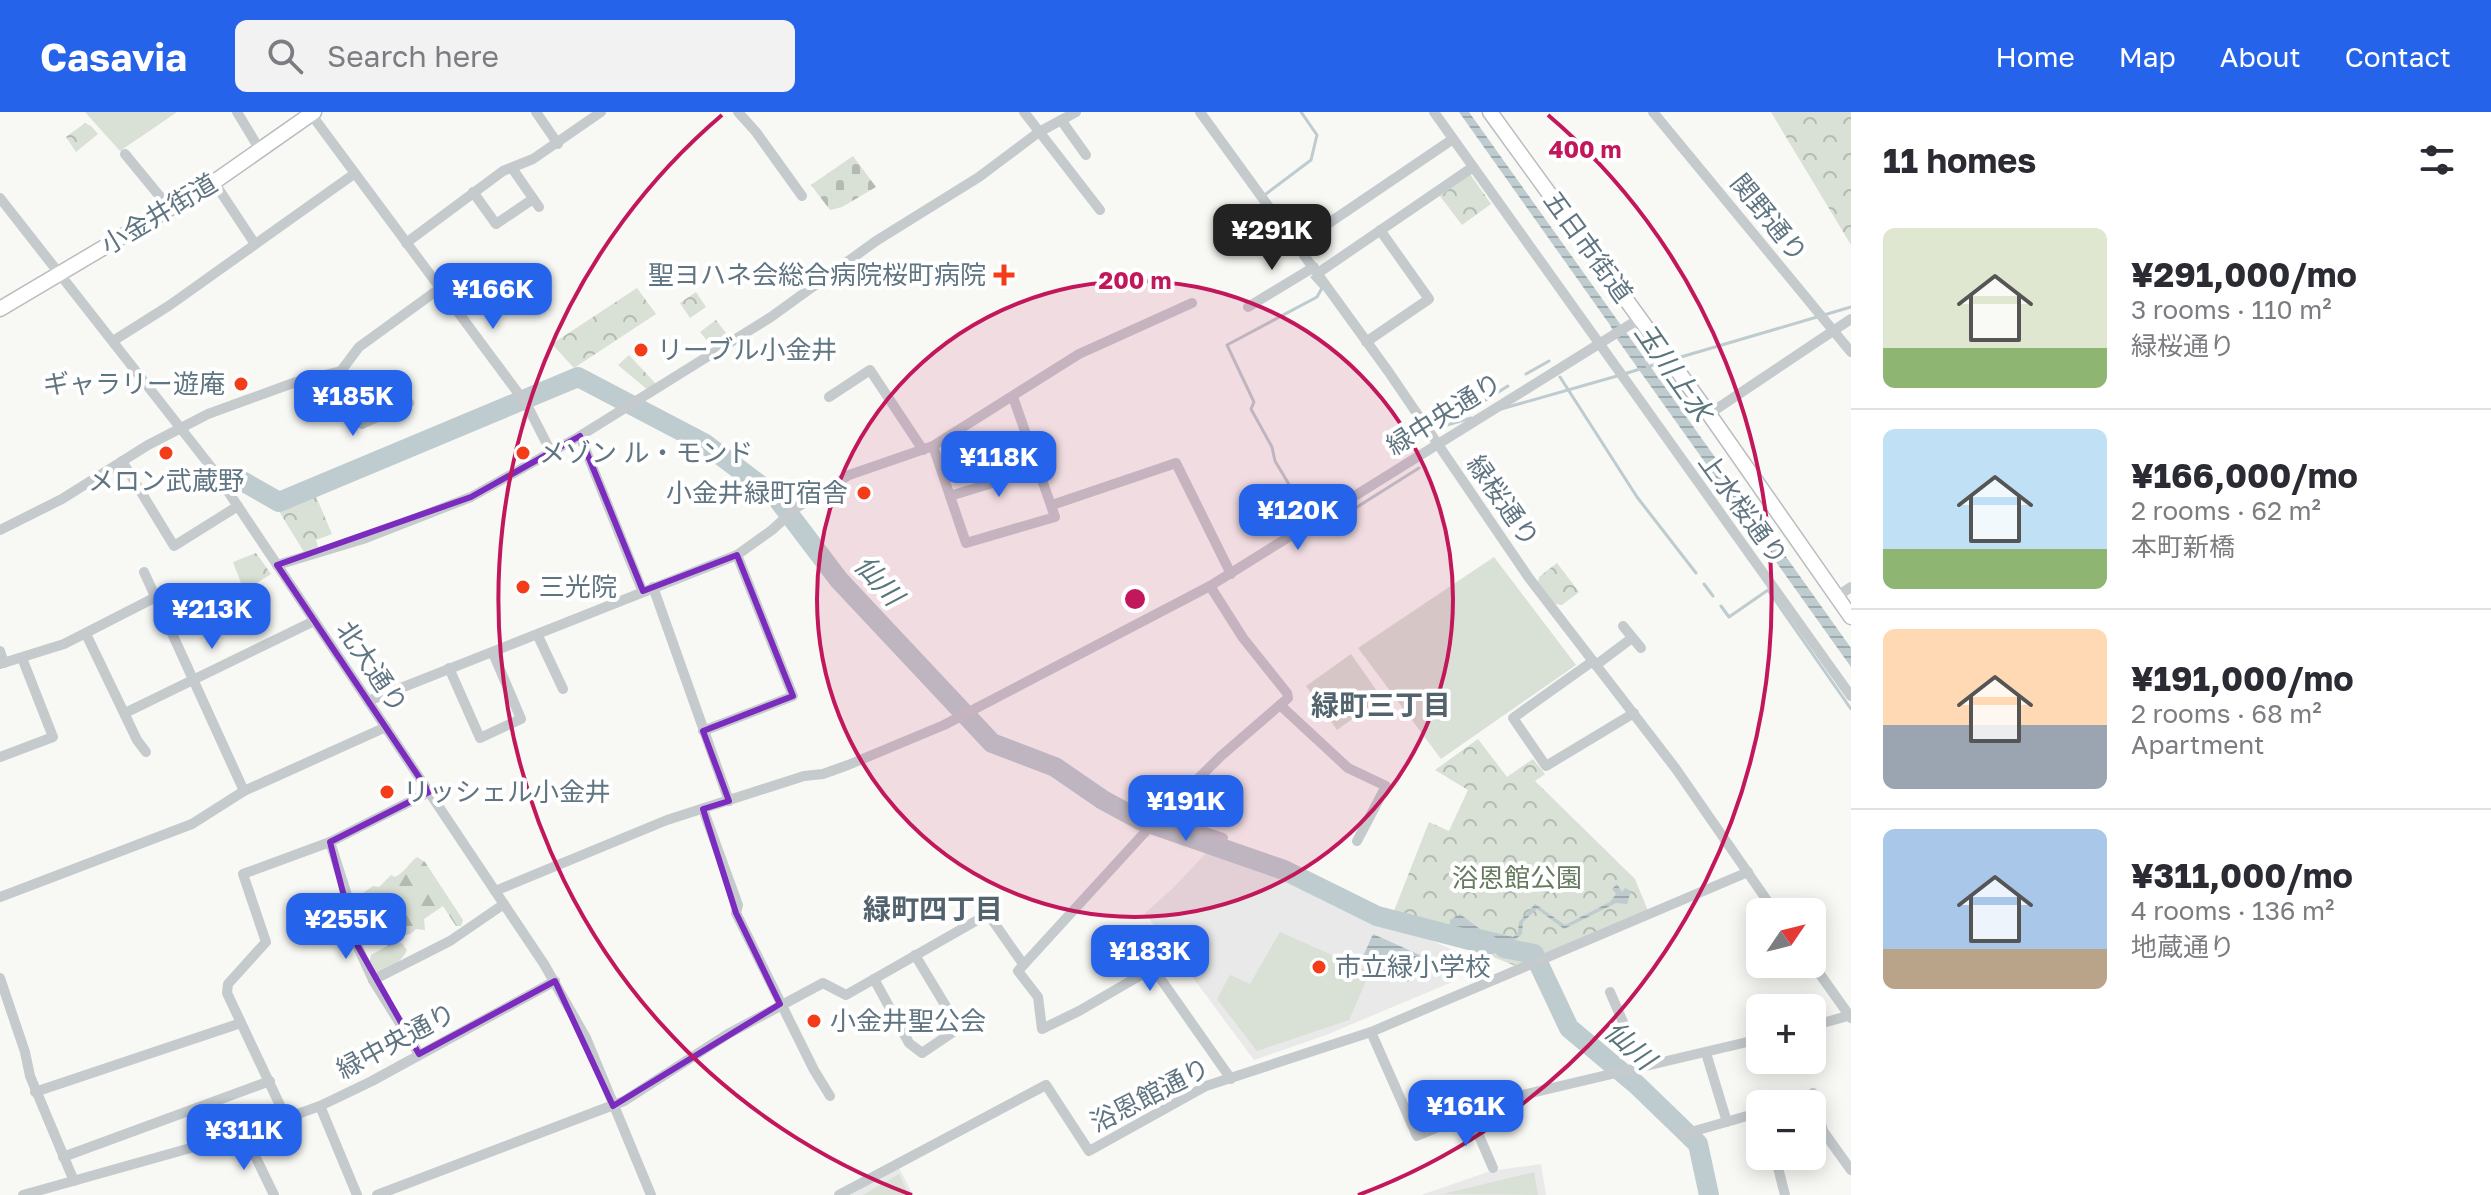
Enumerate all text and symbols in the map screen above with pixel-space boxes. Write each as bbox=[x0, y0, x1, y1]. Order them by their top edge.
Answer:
search box bbox=[235, 20, 795, 92]
text: Casavia bbox=[40, 34, 187, 79]
icon: search bbox=[263, 34, 307, 78]
text: Search here bbox=[327, 38, 499, 74]
text: Home bbox=[1996, 40, 2075, 73]
text: Map bbox=[2119, 40, 2176, 73]
text: About bbox=[2220, 40, 2301, 73]
text: Contact bbox=[2345, 40, 2451, 73]
text: 400 m bbox=[1548, 134, 1622, 163]
icon: filters bbox=[2415, 138, 2459, 182]
text: 11 homes bbox=[1883, 140, 2036, 180]
street label: 小金井街道 bbox=[95, 167, 222, 260]
street label: 関野通り bbox=[1725, 168, 1814, 268]
street label: 五日市街道 bbox=[1538, 185, 1639, 308]
pin: ¥291K bbox=[1216, 204, 1328, 272]
text: ¥291K bbox=[1231, 214, 1313, 245]
text: ¥291,000/mo bbox=[2131, 254, 2357, 294]
place label: 聖ヨハネ会総合病院桜町病院 bbox=[648, 259, 986, 290]
icon: home bbox=[1947, 260, 2043, 356]
pin: ¥166K bbox=[437, 263, 549, 331]
marker: 聖ヨハネ会総合病院桜町病院 bbox=[993, 264, 1015, 286]
text: 200 m bbox=[1099, 265, 1171, 294]
text: ¥166K bbox=[452, 273, 534, 304]
text: 3 rooms · 110 m² bbox=[2131, 294, 2332, 325]
water label: 玉川上水 bbox=[1629, 316, 1722, 430]
text: 緑桜通り bbox=[2131, 330, 2235, 361]
place label: リーブル小金井 bbox=[657, 334, 837, 365]
marker: リーブル小金井 bbox=[632, 341, 650, 359]
street label: 緑中央通り bbox=[1380, 366, 1507, 461]
place label: ギャラリー遊庵 bbox=[43, 368, 225, 399]
pin: ¥185K bbox=[297, 370, 409, 438]
marker: ギャラリー遊庵 bbox=[232, 375, 250, 393]
text: ¥185K bbox=[312, 380, 394, 411]
pin: ¥118K bbox=[943, 431, 1055, 499]
place label: メゾン ル・モンド bbox=[539, 437, 754, 468]
text: ¥118K bbox=[959, 441, 1039, 472]
marker: メロン武蔵野 bbox=[157, 444, 175, 462]
marker: メゾン ル・モンド bbox=[514, 444, 532, 462]
street label: 上水桜通り bbox=[1693, 447, 1794, 570]
street label: 緑桜通り bbox=[1461, 449, 1546, 552]
text: ¥166,000/mo bbox=[2131, 455, 2358, 495]
icon: home bbox=[1947, 461, 2043, 557]
place label: メロン武蔵野 bbox=[88, 465, 244, 496]
place label: 小金井緑町宿舎 bbox=[666, 477, 848, 508]
marker: 小金井緑町宿舎 bbox=[855, 484, 873, 502]
pin: ¥120K bbox=[1242, 484, 1354, 552]
text: ¥120K bbox=[1257, 494, 1339, 525]
text: 2 rooms · 62 m² bbox=[2131, 495, 2321, 526]
text: 本町新橋 bbox=[2131, 531, 2235, 562]
water label: 仙川 bbox=[848, 548, 912, 614]
place label: 三光院 bbox=[539, 571, 617, 602]
marker: 三光院 bbox=[514, 578, 532, 596]
pin: ¥213K bbox=[156, 583, 268, 651]
centre of rings bbox=[1121, 585, 1149, 613]
text: ¥213K bbox=[171, 593, 253, 624]
street label: 北大通り bbox=[330, 615, 414, 719]
text: ¥191,000/mo bbox=[2131, 658, 2354, 698]
icon: home bbox=[1947, 661, 2043, 757]
district label: 緑町三丁目 bbox=[1311, 688, 1451, 721]
text: 2 rooms · 68 m² bbox=[2131, 698, 2322, 729]
text: Apartment bbox=[2131, 729, 2264, 760]
pin: ¥191K bbox=[1130, 775, 1242, 843]
place label: リッシェル小金井 bbox=[403, 776, 611, 807]
marker: リッシェル小金井 bbox=[378, 783, 396, 801]
text: ¥191K bbox=[1146, 785, 1226, 816]
text: ¥311,000/mo bbox=[2131, 855, 2353, 895]
icon: home bbox=[1947, 861, 2043, 957]
park label: 浴恩館公園 bbox=[1452, 862, 1582, 893]
district label: 緑町四丁目 bbox=[863, 892, 1003, 925]
pin: ¥255K bbox=[290, 893, 402, 961]
text: 4 rooms · 136 m² bbox=[2131, 895, 2334, 926]
north arrow bbox=[1746, 898, 1826, 978]
map controls bbox=[1746, 898, 1826, 1170]
text: ¥255K bbox=[304, 903, 388, 934]
pin: ¥183K bbox=[1094, 925, 1206, 993]
text: 地蔵通り bbox=[2131, 931, 2235, 962]
text: ¥183K bbox=[1109, 935, 1191, 966]
place label: 市立緑小学校 bbox=[1335, 951, 1491, 982]
marker: 市立緑小学校 bbox=[1310, 958, 1328, 976]
button: + bbox=[1746, 994, 1826, 1074]
street label: 緑中央通り bbox=[331, 996, 460, 1085]
place label: 小金井聖公会 bbox=[830, 1005, 986, 1036]
marker: 小金井聖公会 bbox=[805, 1012, 823, 1030]
water label: 仙川 bbox=[1598, 1014, 1664, 1078]
street label: 浴恩館通り bbox=[1085, 1051, 1215, 1138]
pin: ¥161K bbox=[1410, 1080, 1522, 1148]
text: ¥161K bbox=[1426, 1090, 1506, 1121]
button: − bbox=[1746, 1090, 1826, 1170]
pin: ¥311K bbox=[188, 1104, 300, 1172]
text: ¥311K bbox=[205, 1114, 283, 1145]

